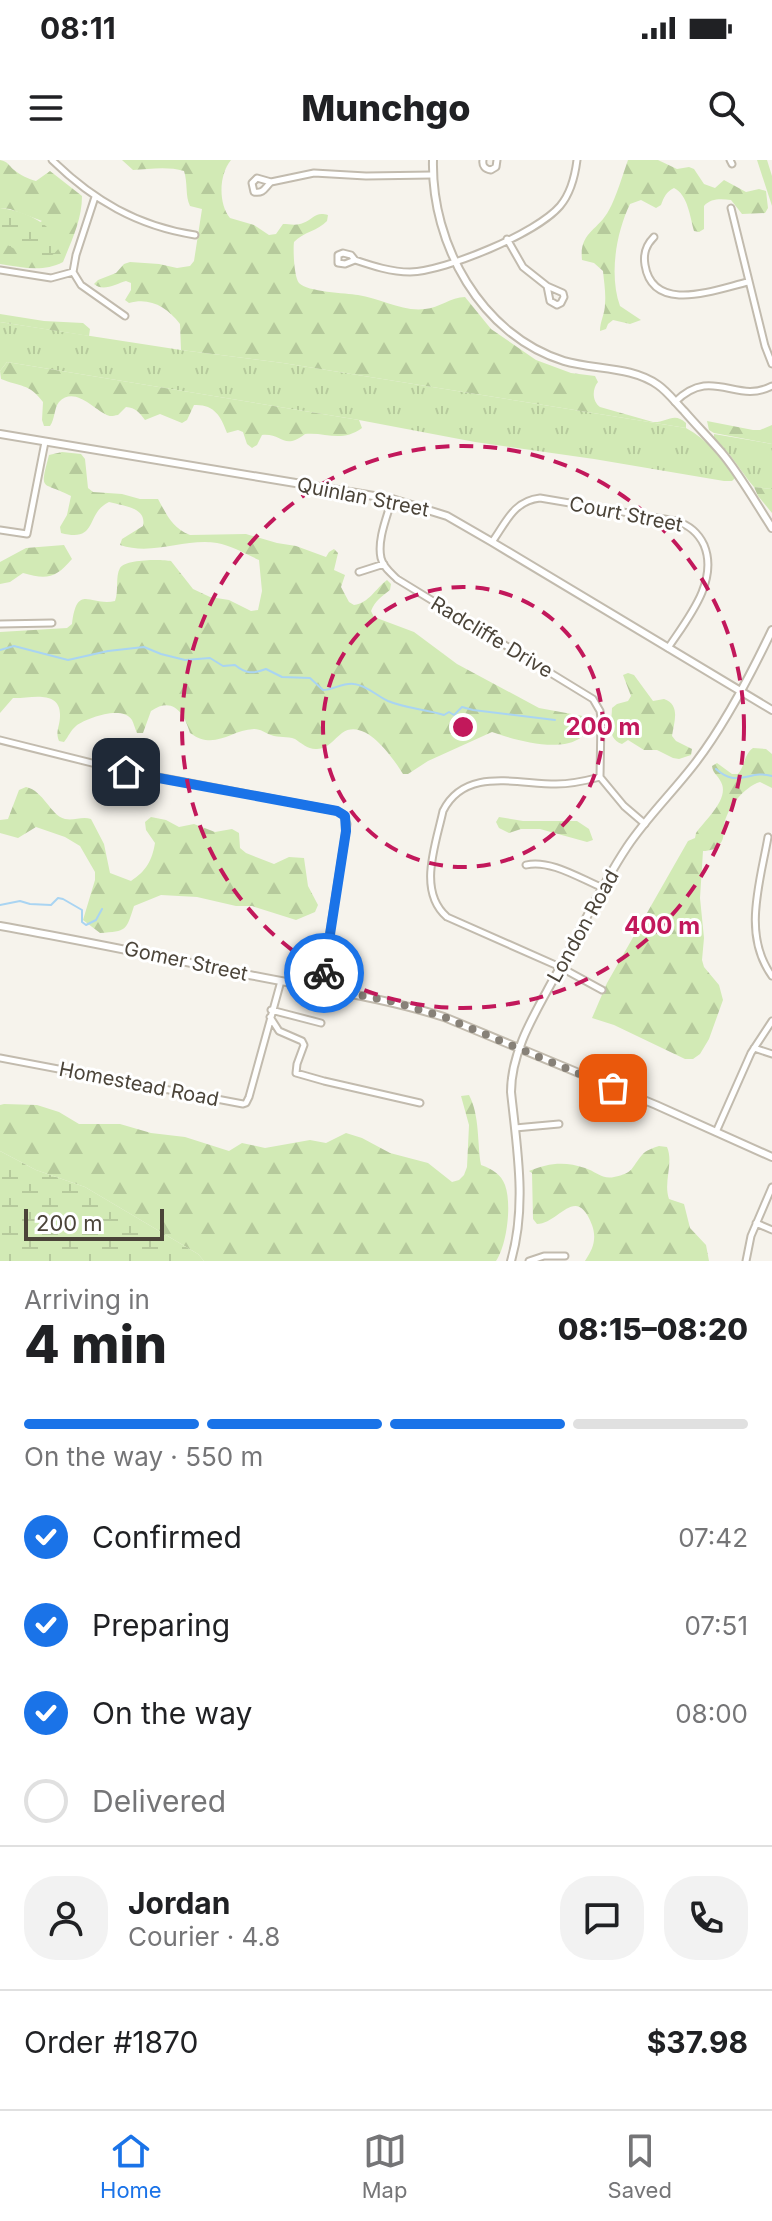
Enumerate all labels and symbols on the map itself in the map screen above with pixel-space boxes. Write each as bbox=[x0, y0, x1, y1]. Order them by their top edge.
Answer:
street label: Quinlan Street bbox=[295, 472, 431, 522]
street label: Court Street bbox=[567, 491, 685, 537]
street label: Radcliffe Drive bbox=[427, 591, 557, 683]
text: 200 m bbox=[565, 712, 641, 741]
centre of rings bbox=[449, 713, 477, 741]
pin bbox=[92, 738, 160, 806]
street label: London Road bbox=[542, 865, 624, 987]
text: 400 m bbox=[624, 911, 700, 940]
courier bbox=[284, 933, 364, 1013]
street label: Gomer Street bbox=[122, 936, 250, 986]
pin bbox=[579, 1054, 647, 1122]
street label: Homestead Road bbox=[57, 1057, 221, 1111]
scale bar bbox=[24, 1205, 164, 1241]

